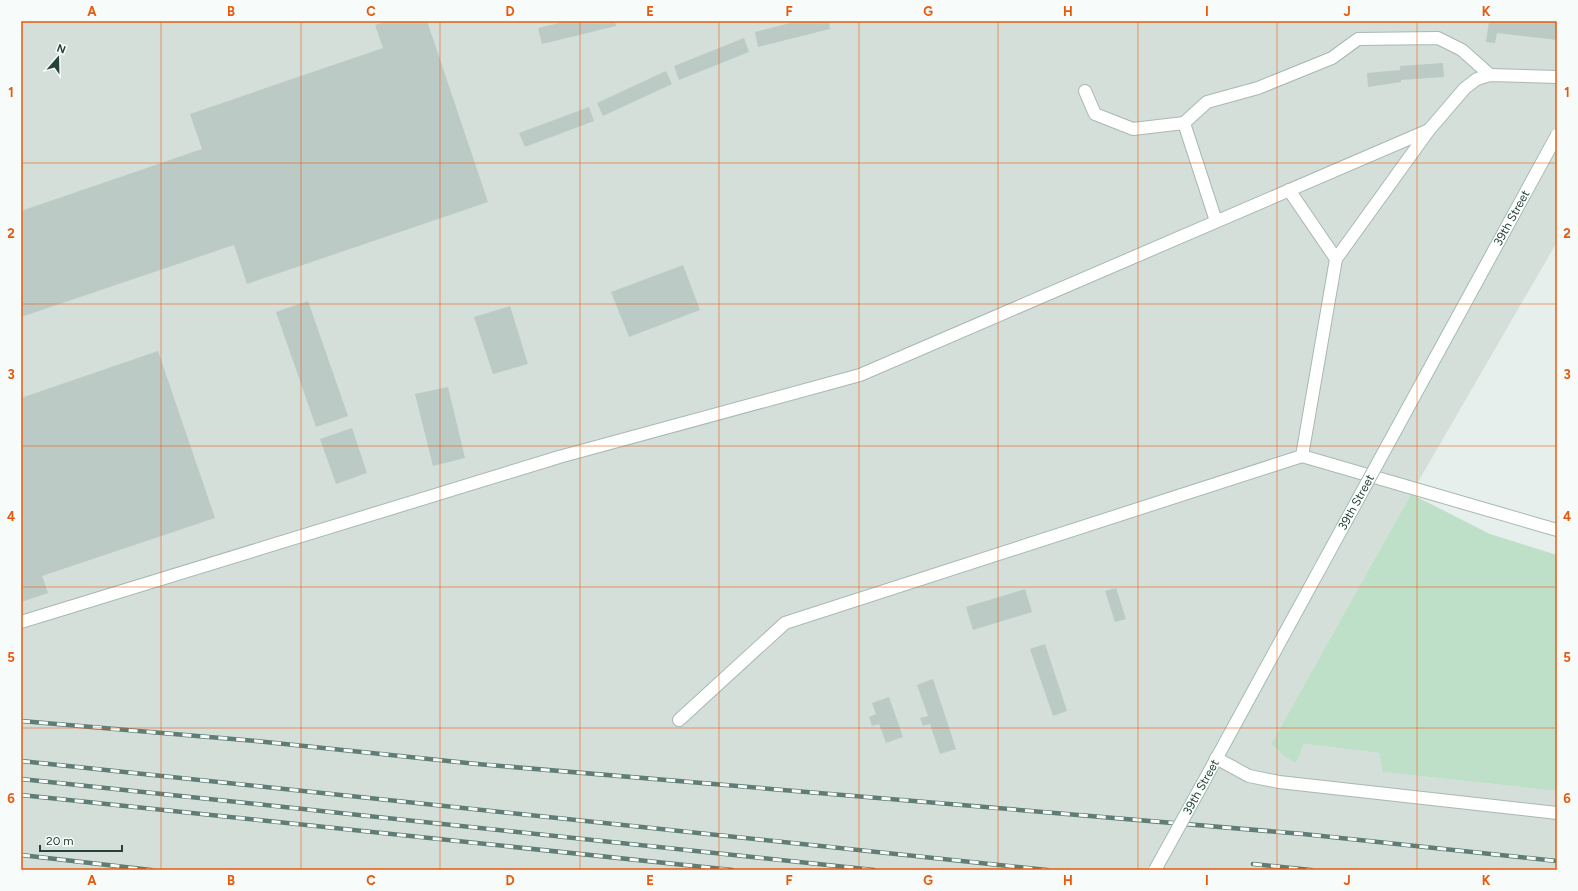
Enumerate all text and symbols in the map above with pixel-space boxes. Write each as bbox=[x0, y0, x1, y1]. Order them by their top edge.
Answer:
text: A bbox=[87, 4, 97, 19]
text: B bbox=[227, 4, 235, 19]
text: C bbox=[366, 4, 376, 19]
text: D bbox=[505, 4, 515, 19]
text: E bbox=[646, 4, 654, 19]
text: F bbox=[785, 4, 793, 19]
text: G bbox=[923, 4, 933, 19]
text: H bbox=[1063, 4, 1073, 19]
text: I bbox=[1205, 4, 1209, 19]
text: J bbox=[1343, 4, 1351, 19]
text: K bbox=[1482, 4, 1491, 19]
north arrow bbox=[38, 38, 78, 78]
text: N bbox=[55, 42, 67, 57]
text: 1 bbox=[8, 85, 14, 100]
text: 1 bbox=[1564, 85, 1570, 100]
street label: 39th Street bbox=[1491, 187, 1533, 248]
text: 2 bbox=[7, 226, 15, 241]
text: 2 bbox=[1563, 226, 1571, 241]
text: 3 bbox=[7, 367, 15, 382]
text: 3 bbox=[1563, 367, 1571, 382]
street label: 39th Street bbox=[1335, 472, 1377, 532]
text: 4 bbox=[7, 509, 15, 524]
text: 4 bbox=[1563, 509, 1571, 524]
text: 5 bbox=[7, 650, 15, 665]
text: 5 bbox=[1563, 650, 1571, 665]
street label: 39th Street bbox=[1180, 756, 1222, 817]
text: 6 bbox=[7, 791, 15, 806]
text: 6 bbox=[1563, 791, 1571, 806]
scale bar bbox=[40, 827, 122, 853]
text: 20 m bbox=[46, 834, 74, 848]
text: A bbox=[87, 873, 97, 888]
text: B bbox=[227, 873, 235, 888]
text: C bbox=[366, 873, 376, 888]
text: D bbox=[505, 873, 515, 888]
text: E bbox=[646, 873, 654, 888]
text: F bbox=[785, 873, 793, 888]
text: G bbox=[923, 873, 933, 888]
text: H bbox=[1063, 873, 1073, 888]
text: I bbox=[1205, 873, 1209, 888]
text: J bbox=[1343, 873, 1351, 888]
text: K bbox=[1482, 873, 1491, 888]

